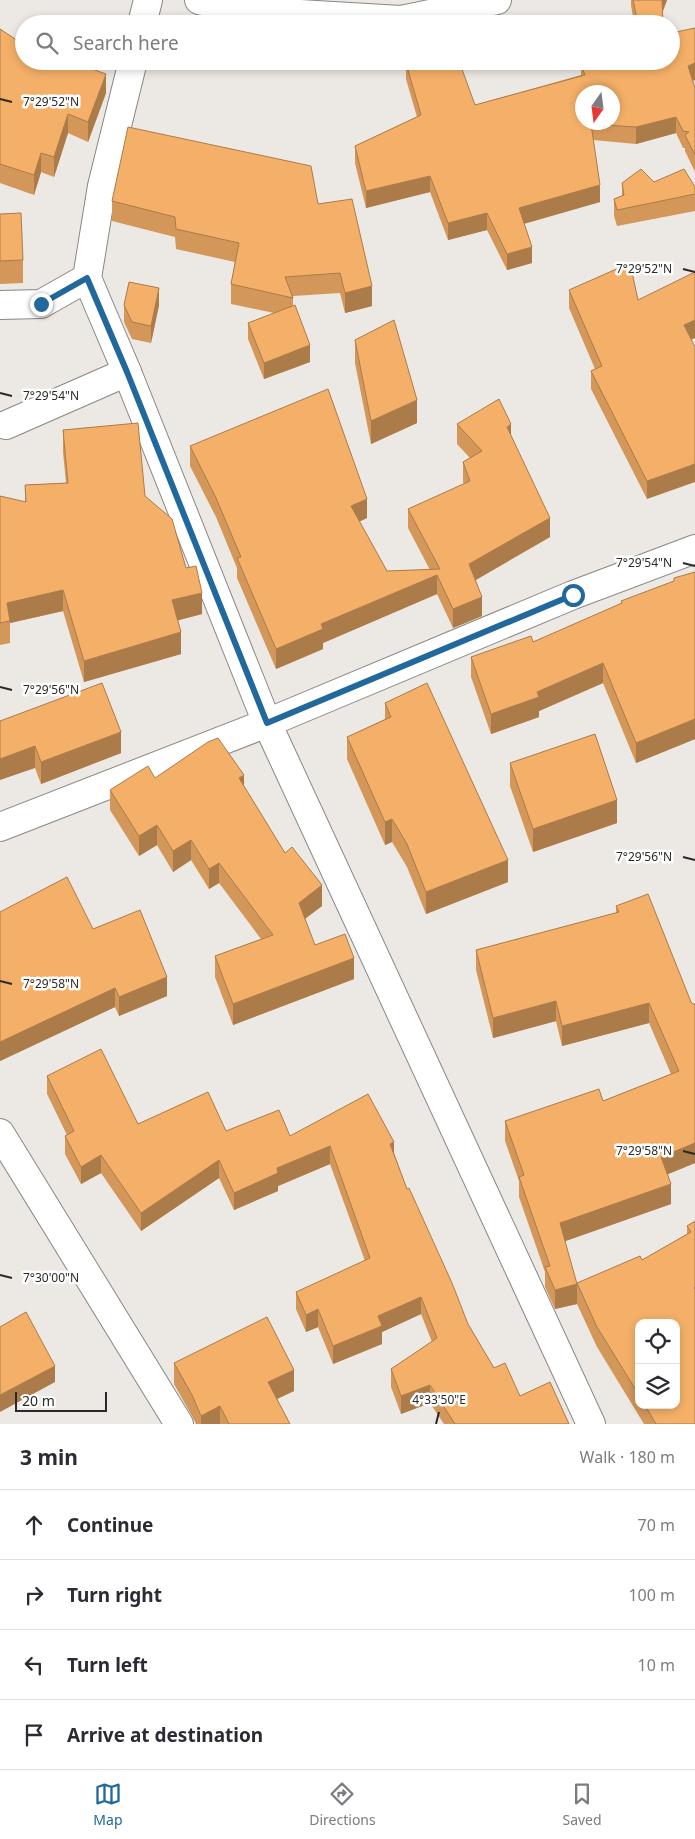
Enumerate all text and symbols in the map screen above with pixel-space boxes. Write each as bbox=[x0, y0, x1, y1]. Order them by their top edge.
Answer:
search box bbox=[15, 15, 680, 70]
icon: search bbox=[33, 29, 61, 57]
text: Search here bbox=[73, 30, 179, 56]
north arrow bbox=[575, 85, 620, 130]
text: 7°29'52"N bbox=[23, 93, 79, 110]
text: 7°29'52"N bbox=[616, 260, 672, 277]
route end bbox=[30, 293, 53, 316]
text: 7°29'54"N bbox=[23, 387, 79, 404]
text: 7°29'54"N bbox=[616, 554, 672, 571]
route start bbox=[562, 584, 585, 607]
text: 7°29'56"N bbox=[23, 681, 79, 698]
text: 7°29'56"N bbox=[616, 848, 672, 865]
text: 7°29'58"N bbox=[23, 975, 79, 992]
text: 7°29'58"N bbox=[616, 1142, 672, 1159]
text: 7°30'00"N bbox=[23, 1269, 79, 1286]
map controls bbox=[635, 1319, 680, 1409]
button: locate bbox=[635, 1319, 680, 1364]
button: layers bbox=[635, 1364, 680, 1409]
scale bar bbox=[15, 1389, 108, 1412]
text: 20 m bbox=[22, 1391, 55, 1410]
text: 4°33'50"E bbox=[412, 1391, 466, 1408]
text: 3 min bbox=[20, 1443, 78, 1471]
text: Walk · 180 m bbox=[580, 1446, 675, 1468]
icon: ahead bbox=[20, 1511, 48, 1539]
text: Continue bbox=[67, 1512, 153, 1538]
text: 70 m bbox=[638, 1514, 675, 1536]
icon: right bbox=[20, 1581, 48, 1609]
text: Turn right bbox=[67, 1582, 162, 1608]
text: 100 m bbox=[628, 1584, 675, 1606]
icon: left bbox=[20, 1651, 48, 1679]
text: Turn left bbox=[67, 1652, 148, 1678]
text: 10 m bbox=[638, 1654, 675, 1676]
icon: arrive bbox=[20, 1721, 48, 1749]
text: Arrive at destination bbox=[67, 1722, 263, 1748]
tab: Map bbox=[93, 1780, 123, 1829]
tab: Directions bbox=[309, 1780, 376, 1829]
tab: Saved bbox=[562, 1780, 602, 1829]

